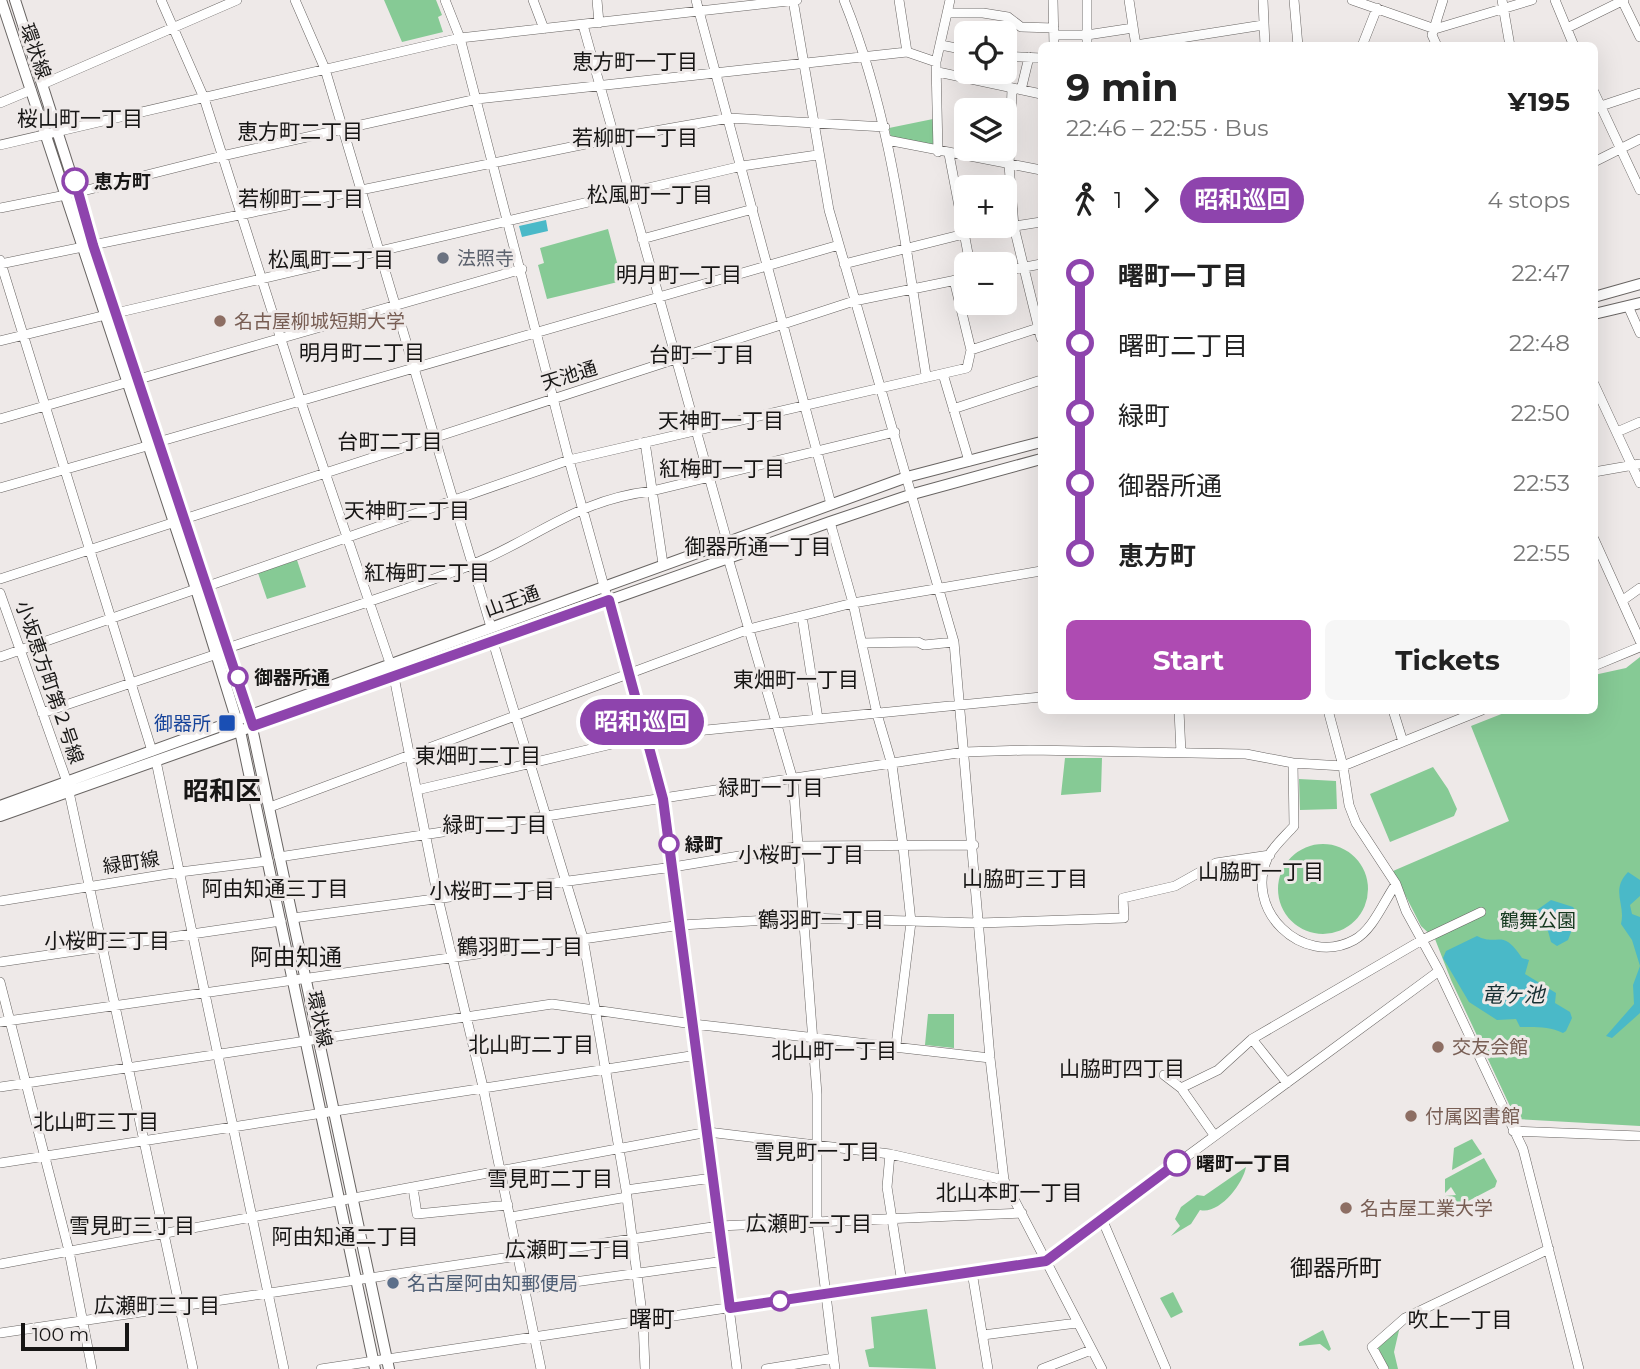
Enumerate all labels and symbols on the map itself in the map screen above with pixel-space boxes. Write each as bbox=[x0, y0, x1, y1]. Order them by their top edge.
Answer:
street label: 環状線 bbox=[15, 20, 56, 82]
district label: 恵方町一丁目 bbox=[572, 49, 698, 74]
district label: 桜山町一丁目 bbox=[17, 106, 143, 131]
district label: 恵方町二丁目 bbox=[237, 119, 363, 144]
district label: 若柳町一丁目 bbox=[572, 125, 698, 150]
marker: 恵方町 bbox=[62, 168, 88, 194]
place label: 恵方町 bbox=[94, 170, 151, 193]
district label: 松風町一丁目 bbox=[587, 182, 713, 207]
district label: 若柳町二丁目 bbox=[238, 186, 364, 211]
district label: 松風町二丁目 bbox=[268, 247, 394, 272]
place label: 法照寺 bbox=[457, 247, 514, 270]
marker: 法照寺 bbox=[435, 250, 451, 266]
district label: 明月町一丁目 bbox=[616, 262, 742, 287]
place label: 名古屋柳城短期大学 bbox=[234, 310, 405, 333]
marker: 名古屋柳城短期大学 bbox=[212, 313, 228, 329]
district label: 明月町二丁目 bbox=[299, 340, 425, 365]
district label: 台町一丁目 bbox=[650, 342, 755, 367]
street label: 天池通 bbox=[539, 356, 600, 395]
district label: 天神町一丁目 bbox=[658, 408, 784, 433]
district label: 台町二丁目 bbox=[338, 429, 443, 454]
district label: 紅梅町一丁目 bbox=[659, 456, 785, 481]
district label: 天神町二丁目 bbox=[344, 498, 470, 523]
district label: 御器所通一丁目 bbox=[685, 534, 832, 559]
district label: 紅梅町二丁目 bbox=[364, 560, 490, 585]
street label: 山王通 bbox=[481, 581, 543, 622]
street label: 小坂恵方町第２号線 bbox=[11, 598, 88, 767]
place label: 御器所通 bbox=[254, 666, 330, 689]
marker: 御器所通 bbox=[228, 667, 248, 687]
district label: 東畑町一丁目 bbox=[733, 667, 859, 692]
line badge: 昭和巡回 bbox=[593, 699, 691, 745]
place label: 御器所 bbox=[154, 712, 211, 735]
marker: 御器所 bbox=[217, 713, 237, 733]
district label: 東畑町二丁目 bbox=[415, 743, 541, 768]
district label: 昭和区 bbox=[183, 775, 261, 807]
district label: 緑町一丁目 bbox=[719, 775, 824, 800]
district label: 緑町二丁目 bbox=[443, 812, 548, 837]
place label: 緑町 bbox=[685, 833, 723, 856]
marker: 緑町 bbox=[659, 834, 679, 854]
district label: 小桜町一丁目 bbox=[738, 842, 864, 867]
street label: 緑町線 bbox=[101, 847, 161, 878]
district label: 山脇町一丁目 bbox=[1198, 859, 1324, 884]
district label: 山脇町三丁目 bbox=[962, 866, 1088, 891]
district label: 阿由知通三丁目 bbox=[202, 876, 349, 901]
district label: 小桜町二丁目 bbox=[429, 878, 555, 903]
district label: 鶴羽町一丁目 bbox=[758, 907, 884, 932]
park label: 鶴舞公園 bbox=[1500, 909, 1576, 932]
district label: 小桜町三丁目 bbox=[44, 928, 170, 953]
district label: 鶴羽町二丁目 bbox=[457, 934, 583, 959]
district label: 阿由知通 bbox=[250, 943, 342, 971]
water label: 竜ヶ池 bbox=[1482, 982, 1546, 1007]
street label: 環状線 bbox=[302, 989, 337, 1049]
district label: 北山町二丁目 bbox=[468, 1032, 594, 1057]
place label: 交友会館 bbox=[1452, 1036, 1528, 1059]
district label: 北山町一丁目 bbox=[771, 1038, 897, 1063]
marker: 交友会館 bbox=[1430, 1039, 1446, 1055]
district label: 山脇町四丁目 bbox=[1059, 1056, 1185, 1081]
place label: 付属図書館 bbox=[1425, 1105, 1520, 1128]
marker: 付属図書館 bbox=[1403, 1108, 1419, 1124]
district label: 北山町三丁目 bbox=[33, 1109, 159, 1134]
district label: 雪見町一丁目 bbox=[754, 1139, 880, 1164]
marker: 曙町一丁目 bbox=[1164, 1150, 1190, 1176]
place label: 曙町一丁目 bbox=[1196, 1152, 1291, 1175]
district label: 雪見町二丁目 bbox=[487, 1166, 613, 1191]
district label: 北山本町一丁目 bbox=[936, 1180, 1083, 1205]
place label: 名古屋工業大学 bbox=[1360, 1197, 1493, 1220]
marker: 名古屋工業大学 bbox=[1338, 1200, 1354, 1216]
district label: 広瀬町一丁目 bbox=[746, 1211, 872, 1236]
district label: 雪見町三丁目 bbox=[69, 1213, 195, 1238]
district label: 阿由知通二丁目 bbox=[272, 1224, 419, 1249]
district label: 広瀬町二丁目 bbox=[505, 1237, 631, 1262]
district label: 御器所町 bbox=[1290, 1254, 1382, 1282]
place label: 名古屋阿由知郵便局 bbox=[407, 1272, 578, 1295]
marker: 名古屋阿由知郵便局 bbox=[385, 1275, 401, 1291]
unlabelled marker bbox=[770, 1291, 790, 1311]
district label: 広瀬町三丁目 bbox=[94, 1293, 220, 1318]
district label: 曙町 bbox=[629, 1305, 675, 1333]
district label: 吹上一丁目 bbox=[1408, 1307, 1513, 1332]
scale bar bbox=[21, 1320, 130, 1352]

